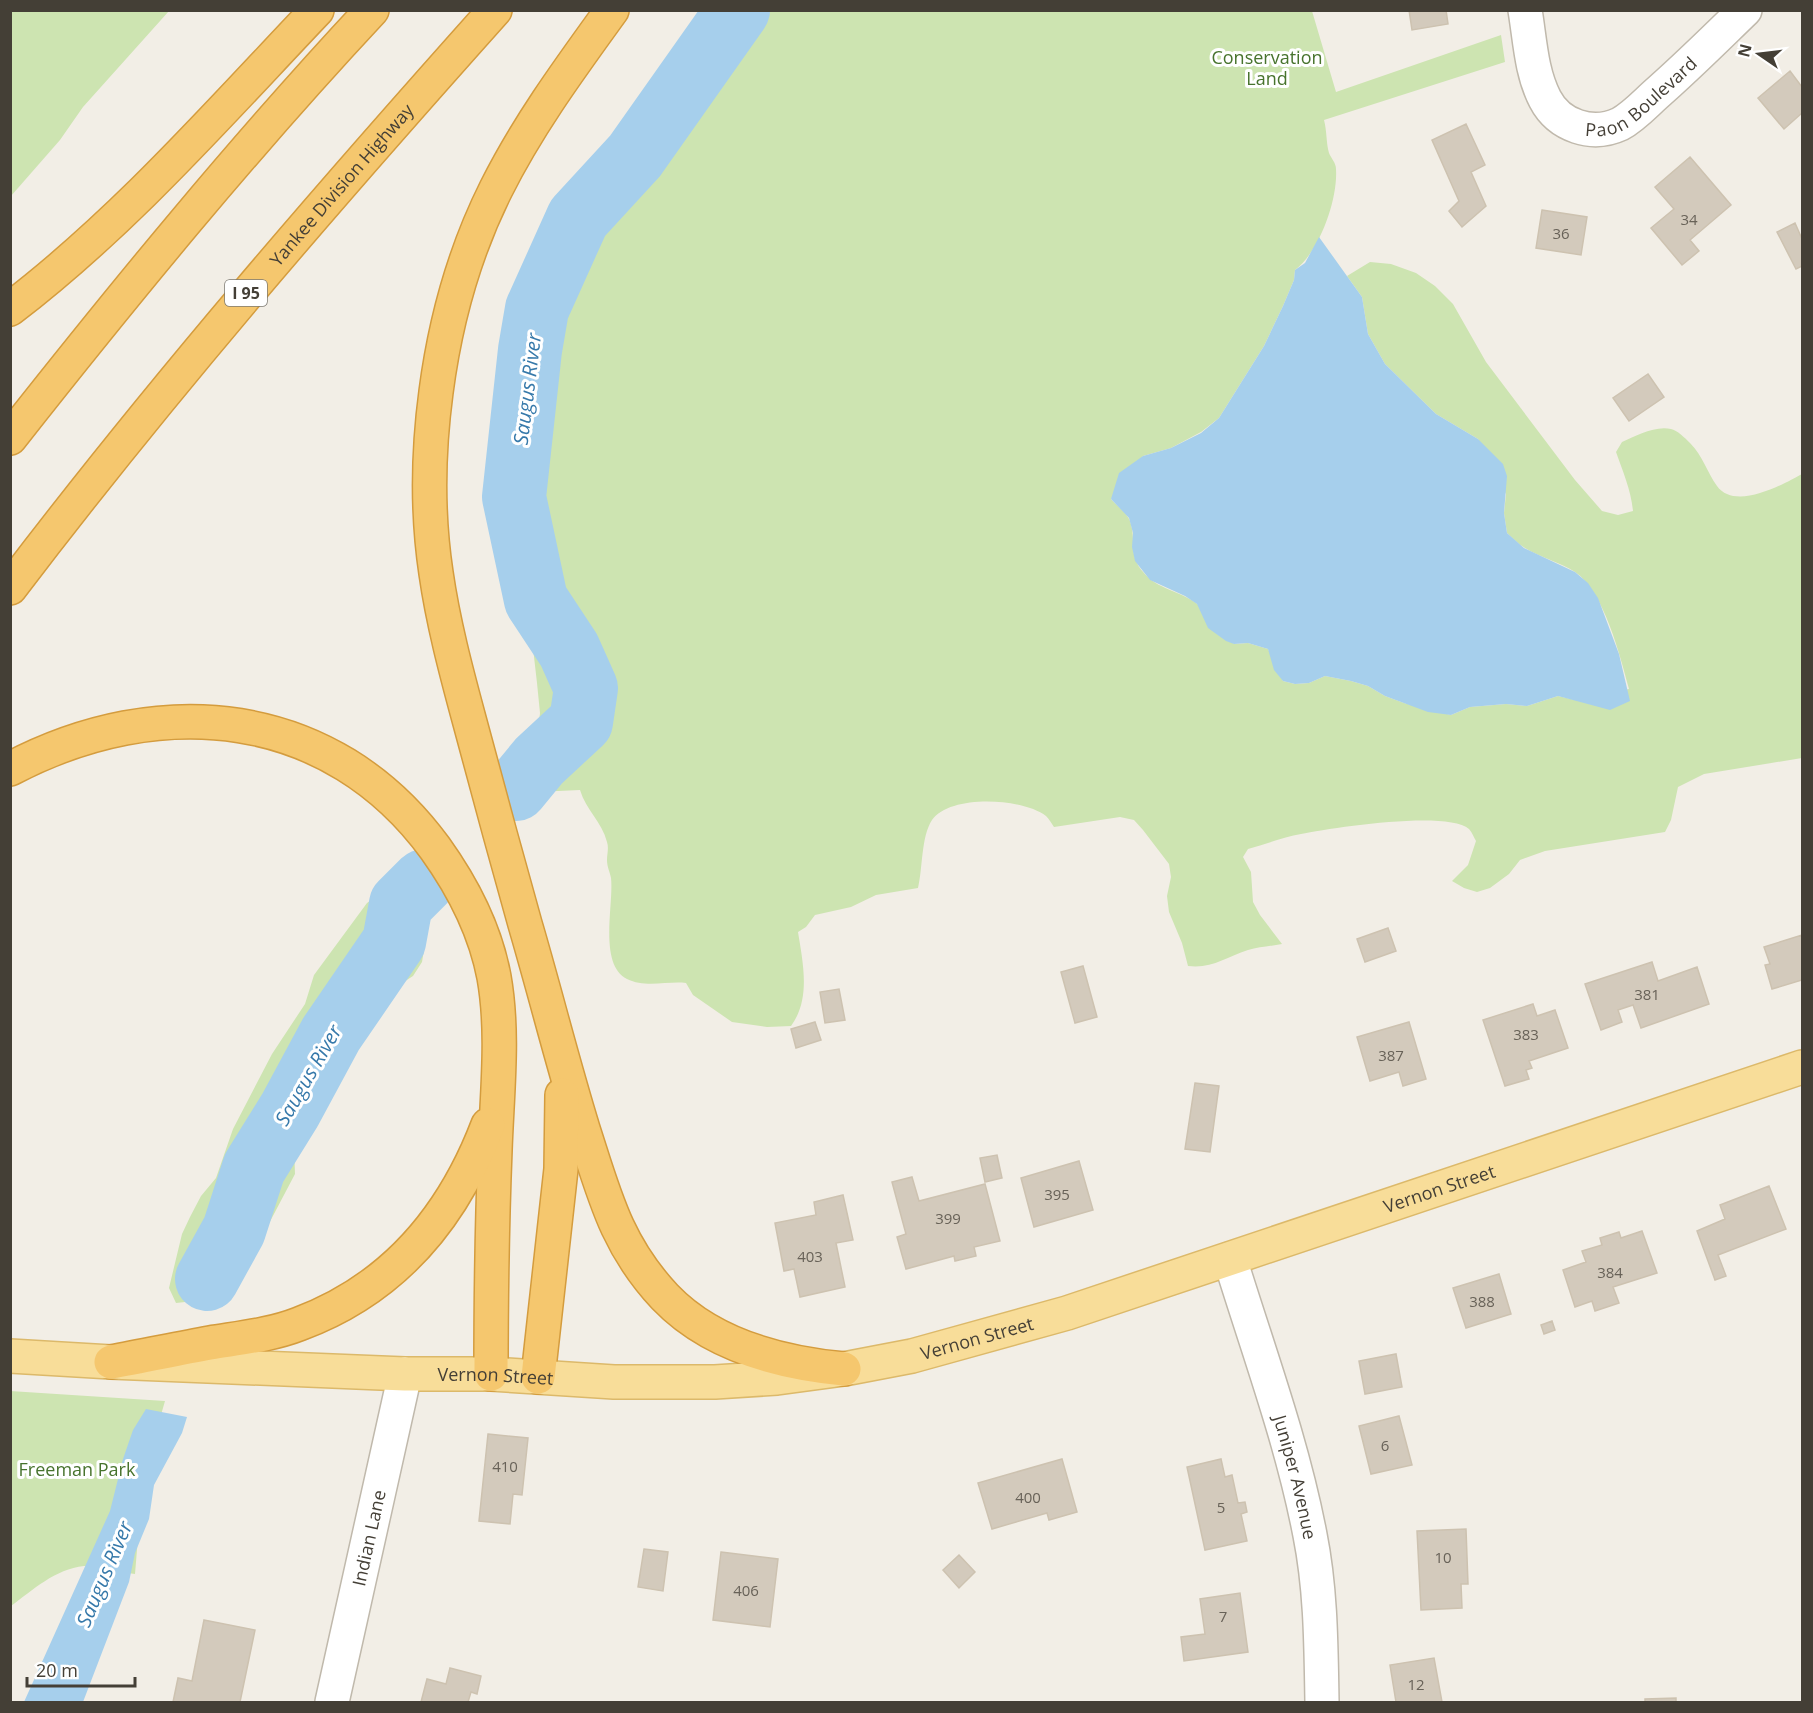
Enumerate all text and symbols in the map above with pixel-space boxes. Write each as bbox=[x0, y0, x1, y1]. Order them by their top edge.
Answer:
north arrow bbox=[1729, 24, 1789, 84]
text: N bbox=[1732, 41, 1757, 59]
park label: Conservation Land bbox=[1211, 45, 1323, 90]
street label: Paon Boulevard bbox=[1584, 51, 1702, 142]
street label: Yankee Division Highway bbox=[264, 98, 419, 271]
house number: 34 bbox=[1680, 209, 1698, 229]
house number: 36 bbox=[1552, 223, 1570, 243]
road number: I 95 bbox=[225, 280, 267, 306]
water label: Saugus River bbox=[507, 331, 547, 446]
house number: 381 bbox=[1634, 984, 1660, 1004]
water label: Saugus River bbox=[268, 1019, 348, 1130]
house number: 383 bbox=[1513, 1024, 1539, 1044]
house number: 387 bbox=[1378, 1045, 1404, 1065]
street label: Vernon Street bbox=[1380, 1159, 1498, 1218]
house number: 395 bbox=[1044, 1184, 1070, 1204]
house number: 399 bbox=[935, 1208, 961, 1228]
house number: 403 bbox=[797, 1246, 823, 1266]
house number: 384 bbox=[1597, 1262, 1623, 1282]
house number: 388 bbox=[1469, 1291, 1495, 1311]
street label: Vernon Street bbox=[918, 1311, 1036, 1365]
street label: Vernon Street bbox=[438, 1362, 554, 1390]
street label: Juniper Avenue bbox=[1268, 1410, 1323, 1541]
house number: 6 bbox=[1381, 1435, 1389, 1455]
house number: 410 bbox=[492, 1456, 518, 1476]
park label: Freeman Park bbox=[19, 1457, 136, 1481]
house number: 400 bbox=[1015, 1487, 1041, 1507]
street label: Indian Lane bbox=[346, 1488, 391, 1588]
house number: 5 bbox=[1217, 1497, 1225, 1517]
water label: Saugus River bbox=[70, 1516, 139, 1631]
house number: 10 bbox=[1434, 1547, 1452, 1567]
house number: 406 bbox=[733, 1580, 759, 1600]
house number: 7 bbox=[1219, 1606, 1227, 1626]
scale bar bbox=[27, 1650, 135, 1688]
text: 20 m bbox=[36, 1658, 78, 1682]
house number: 12 bbox=[1407, 1674, 1425, 1694]

